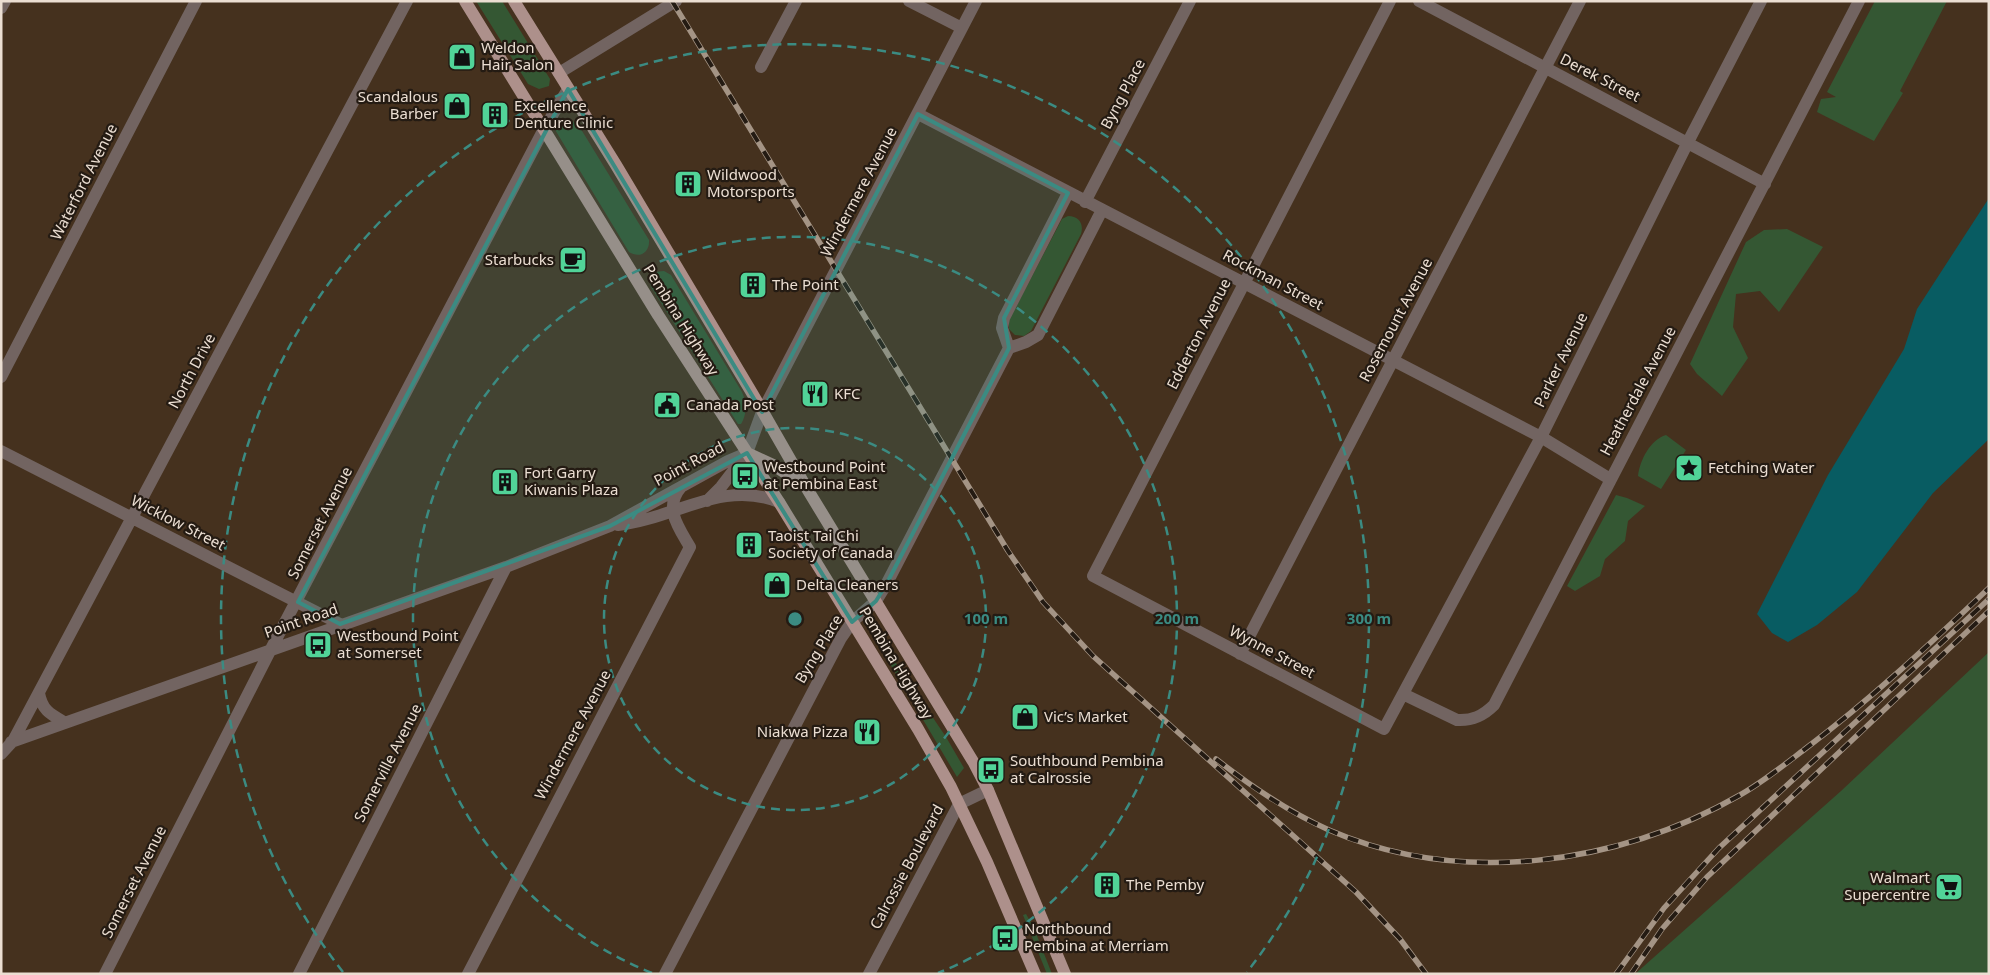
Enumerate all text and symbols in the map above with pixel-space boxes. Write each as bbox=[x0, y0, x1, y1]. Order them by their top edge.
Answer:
place label: Weldon Hair Salon bbox=[481, 37, 553, 74]
shop icon: Weldon Hair Salon bbox=[447, 42, 477, 72]
street label: Derek Street bbox=[1557, 48, 1645, 106]
street label: Byng Place bbox=[1095, 55, 1149, 132]
place label: Scandalous Barber bbox=[358, 86, 438, 123]
shop icon: Scandalous Barber bbox=[442, 91, 472, 121]
place label: Excellence Denture Clinic bbox=[514, 95, 613, 132]
building icon: Excellence Denture Clinic bbox=[480, 100, 510, 130]
street label: Waterford Avenue bbox=[45, 120, 121, 243]
street label: Windermere Avenue bbox=[815, 123, 901, 260]
place label: Wildwood Motorsports bbox=[707, 164, 795, 201]
building icon: Wildwood Motorsports bbox=[673, 169, 703, 199]
street label: Rockman Street bbox=[1220, 244, 1328, 314]
cafe icon: Starbucks bbox=[558, 245, 588, 275]
place label: Starbucks bbox=[485, 249, 554, 269]
street label: Rosemount Avenue bbox=[1354, 254, 1436, 385]
street label: Pembina Highway bbox=[640, 260, 724, 379]
building icon: The Point bbox=[738, 270, 768, 300]
place label: The Point bbox=[772, 274, 839, 294]
street label: Edderton Avenue bbox=[1162, 275, 1235, 392]
street label: Parker Avenue bbox=[1529, 309, 1592, 410]
street label: Heatherdale Avenue bbox=[1595, 322, 1680, 459]
street label: North Drive bbox=[163, 329, 219, 412]
restaurant icon: KFC bbox=[800, 379, 830, 409]
place label: KFC bbox=[834, 383, 861, 403]
public building icon: Canada Post bbox=[652, 390, 682, 420]
place label: Canada Post bbox=[686, 394, 774, 414]
street label: Point Road bbox=[650, 436, 727, 490]
place icon: Fetching Water bbox=[1674, 453, 1704, 483]
place label: Westbound Point at Pembina East bbox=[764, 456, 886, 493]
place label: Fetching Water bbox=[1708, 457, 1815, 477]
bus stop icon: Westbound Point at Pembina East bbox=[730, 461, 760, 491]
place label: Fort Garry Kiwanis Plaza bbox=[524, 462, 618, 499]
street label: Somerset Avenue bbox=[282, 463, 356, 582]
building icon: Fort Garry Kiwanis Plaza bbox=[490, 467, 520, 497]
street label: Wicklow Street bbox=[128, 490, 230, 555]
place label: Taoist Tai Chi Society of Canada bbox=[768, 525, 893, 562]
building icon: Taoist Tai Chi Society of Canada bbox=[734, 530, 764, 560]
shop icon: Delta Cleaners bbox=[762, 570, 792, 600]
place label: Delta Cleaners bbox=[796, 574, 898, 594]
street label: Point Road bbox=[261, 598, 340, 642]
street label: Pembina Highway bbox=[855, 603, 938, 723]
text: 100 m bbox=[964, 608, 1008, 628]
text: 200 m bbox=[1155, 608, 1199, 628]
text: 300 m bbox=[1347, 608, 1391, 628]
centre of rings bbox=[786, 610, 804, 628]
street label: Byng Place bbox=[790, 610, 846, 687]
street label: Wynne Street bbox=[1226, 620, 1319, 682]
place label: Westbound Point at Somerset bbox=[337, 625, 459, 662]
bus stop icon: Westbound Point at Somerset bbox=[303, 630, 333, 660]
street label: Windermere Avenue bbox=[529, 666, 615, 803]
street label: Somerville Avenue bbox=[349, 700, 426, 825]
shop icon: Vic’s Market bbox=[1010, 702, 1040, 732]
place label: Vic’s Market bbox=[1044, 706, 1128, 726]
restaurant icon: Niakwa Pizza bbox=[852, 717, 882, 747]
place label: Niakwa Pizza bbox=[757, 721, 848, 741]
place label: Southbound Pembina at Calrossie bbox=[1010, 750, 1164, 787]
bus stop icon: Southbound Pembina at Calrossie bbox=[976, 755, 1006, 785]
street label: Calrossie Boulevard bbox=[865, 801, 947, 932]
street label: Somerset Avenue bbox=[96, 822, 170, 941]
place label: Walmart Supercentre bbox=[1844, 867, 1931, 904]
building icon: The Pemby bbox=[1092, 870, 1122, 900]
supermarket icon: Walmart Supercentre bbox=[1934, 872, 1964, 902]
place label: The Pemby bbox=[1126, 874, 1204, 894]
place label: Northbound Pembina at Merriam bbox=[1024, 918, 1169, 955]
bus stop icon: Northbound Pembina at Merriam bbox=[990, 923, 1020, 953]

